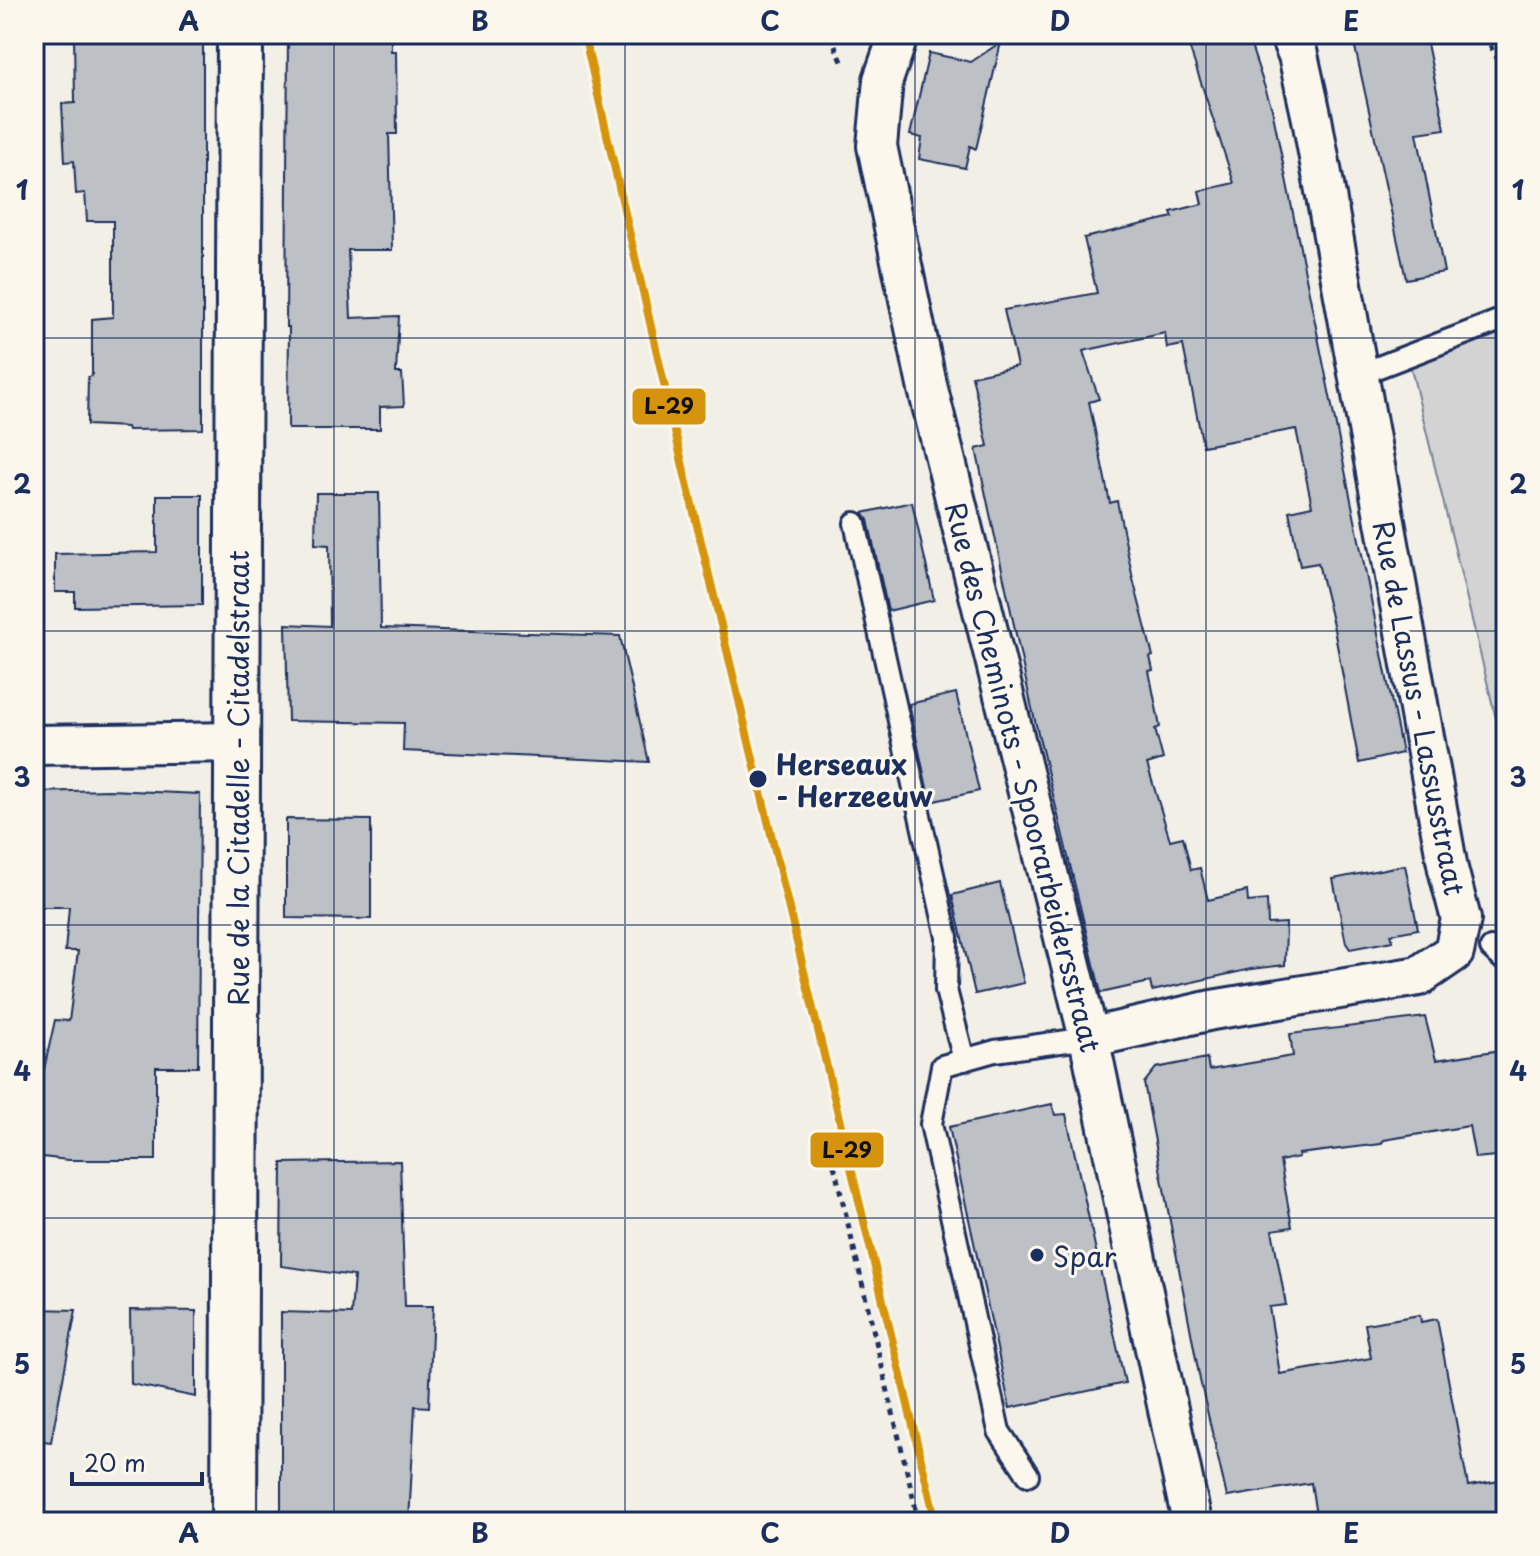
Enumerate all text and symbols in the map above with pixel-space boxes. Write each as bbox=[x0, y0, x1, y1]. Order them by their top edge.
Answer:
text: A bbox=[179, 1, 199, 40]
text: B bbox=[471, 1, 489, 40]
text: C bbox=[760, 1, 780, 40]
text: D bbox=[1050, 1, 1070, 40]
text: E bbox=[1343, 1, 1359, 40]
text: 1 bbox=[16, 170, 28, 209]
text: 1 bbox=[1512, 170, 1524, 209]
line badge: L-29 bbox=[631, 387, 707, 426]
text: L-29 bbox=[644, 388, 694, 421]
text: 2 bbox=[13, 464, 31, 503]
text: 2 bbox=[1509, 464, 1527, 503]
street label: Rue des Cheminots - Spoorarbeidersstraat bbox=[935, 498, 1113, 1056]
street label: Rue de Lassus - Lassusstraat bbox=[1363, 517, 1477, 899]
street label: Rue de la Citadelle - Citadelstraat bbox=[216, 550, 259, 1006]
place label: Herseaux - Herzeeuw bbox=[776, 742, 933, 817]
text: 3 bbox=[13, 757, 31, 796]
text: 3 bbox=[1509, 757, 1527, 796]
marker: Herseaux - Herzeeuw bbox=[747, 768, 769, 790]
text: 4 bbox=[13, 1051, 31, 1090]
text: 4 bbox=[1509, 1051, 1527, 1090]
line badge: L-29 bbox=[809, 1131, 885, 1169]
text: L-29 bbox=[822, 1132, 872, 1165]
place label: Spar bbox=[1053, 1234, 1117, 1277]
marker: Spar bbox=[1028, 1246, 1046, 1264]
text: 5 bbox=[14, 1344, 30, 1383]
text: 5 bbox=[1510, 1344, 1526, 1383]
scale bar bbox=[72, 1436, 202, 1486]
text: 20 m bbox=[84, 1444, 146, 1480]
text: A bbox=[179, 1513, 199, 1552]
text: B bbox=[471, 1513, 489, 1552]
text: C bbox=[760, 1513, 780, 1552]
text: D bbox=[1050, 1513, 1070, 1552]
text: E bbox=[1343, 1513, 1359, 1552]

